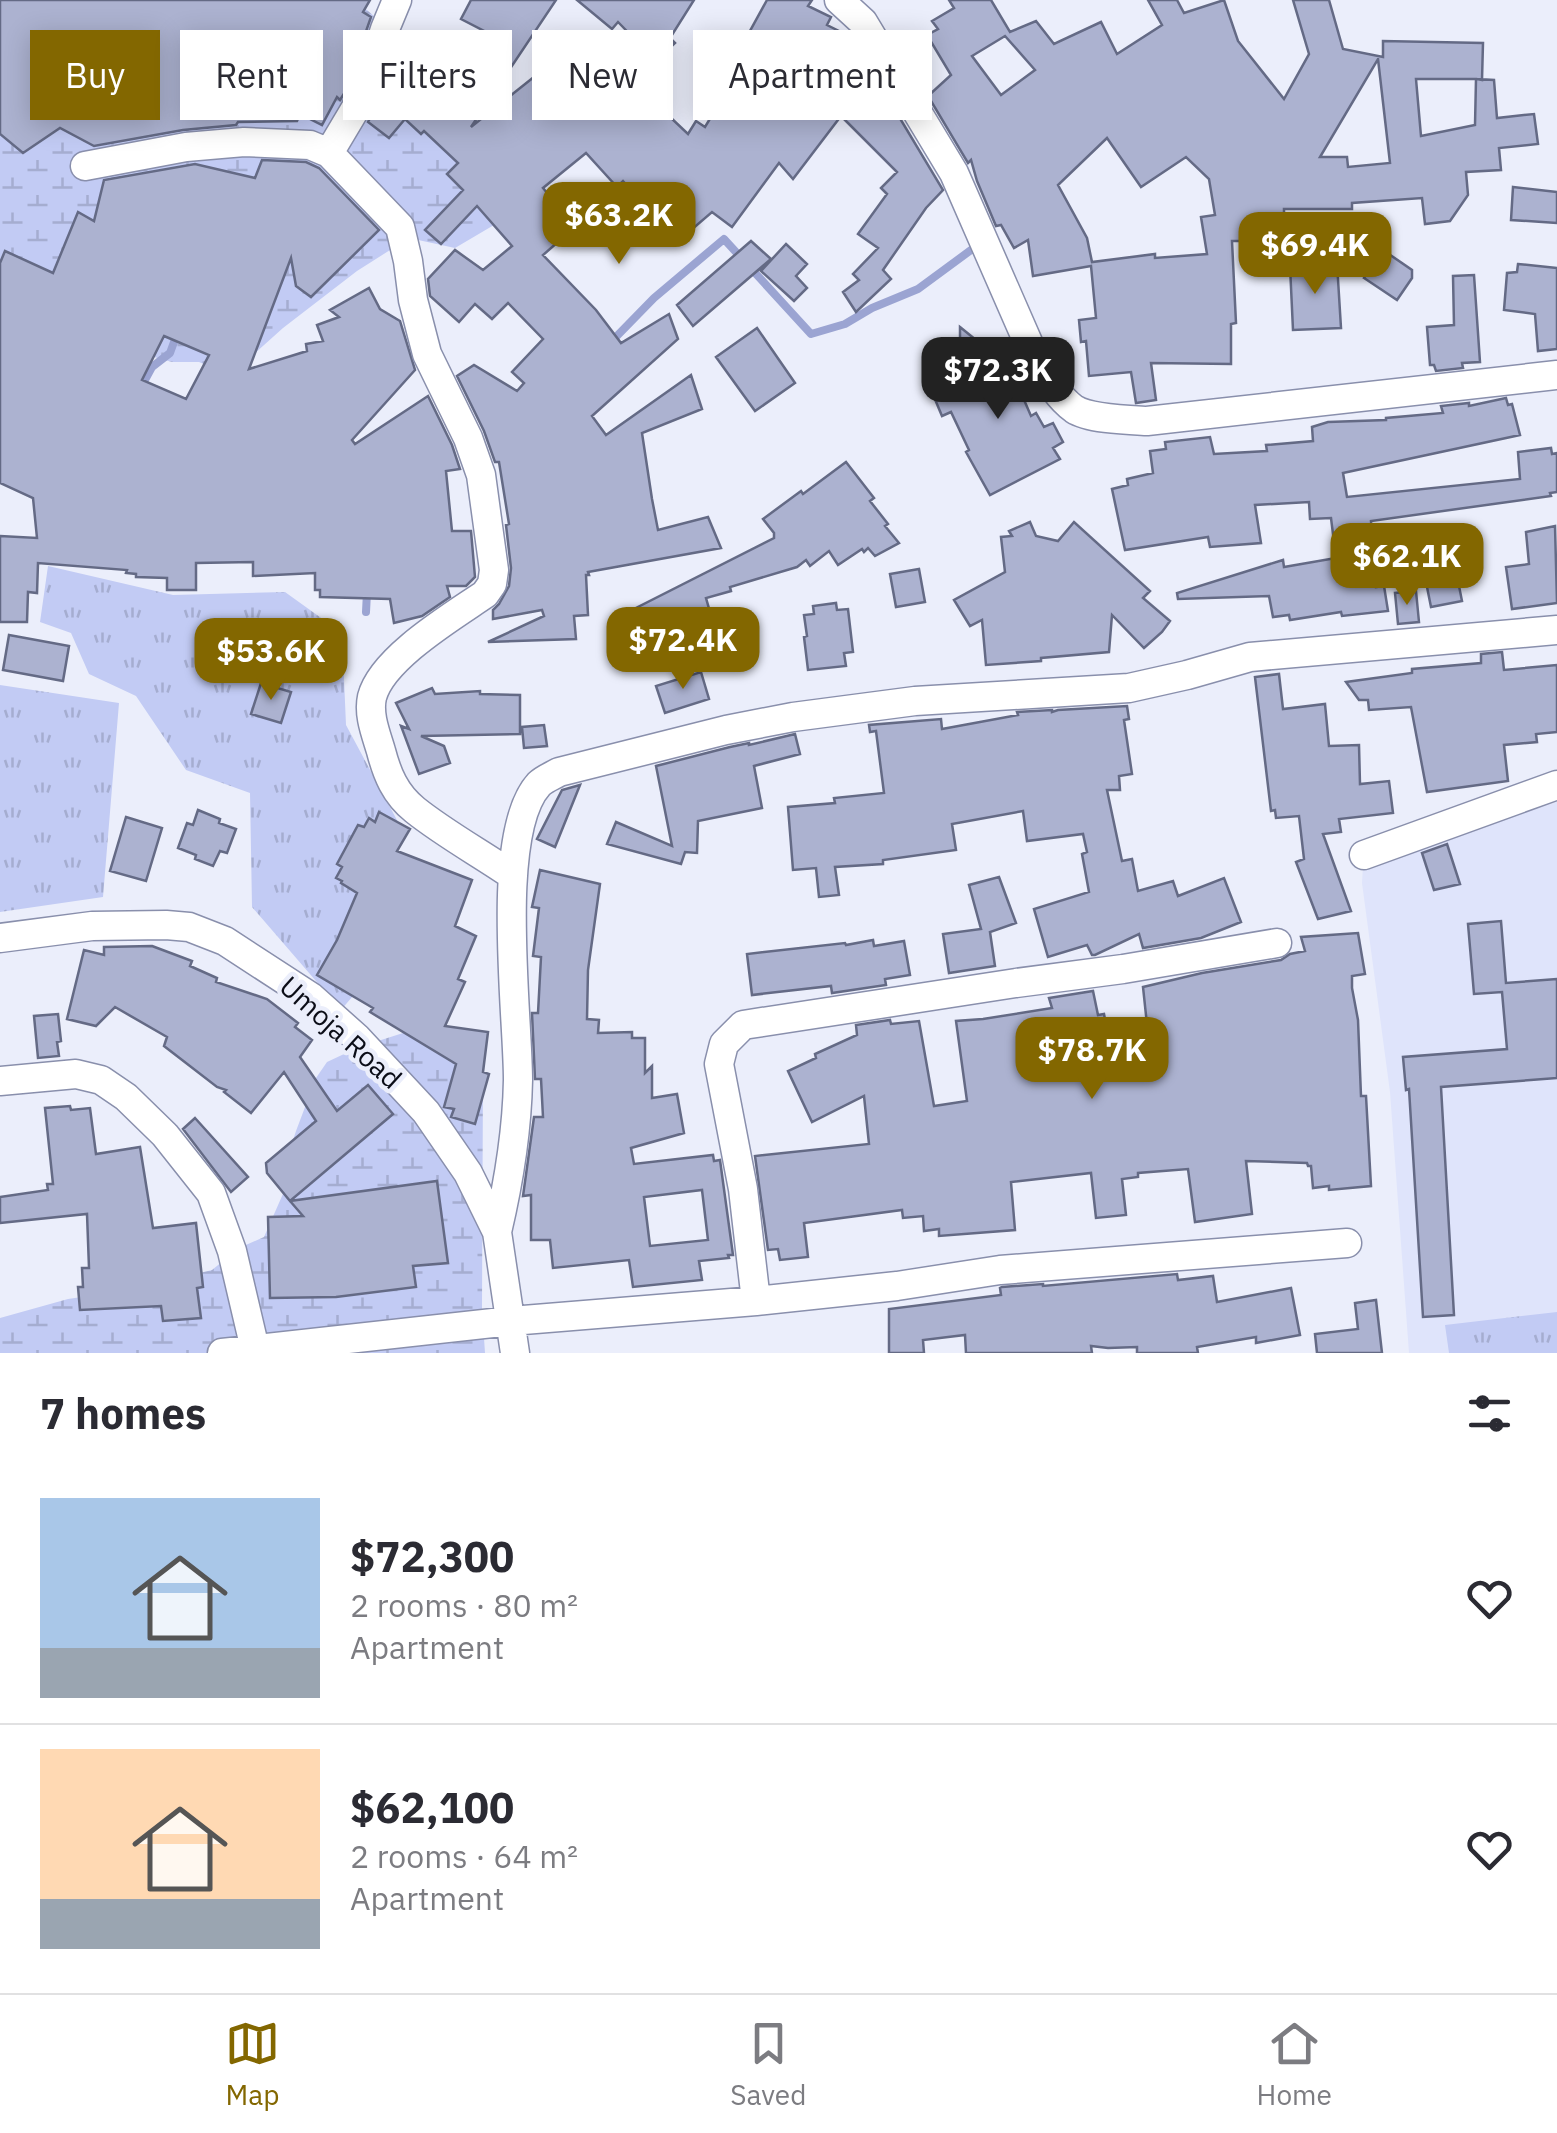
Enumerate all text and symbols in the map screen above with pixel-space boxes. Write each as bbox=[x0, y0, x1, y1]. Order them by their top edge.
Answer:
chip: Buy bbox=[30, 30, 160, 120]
chip: Rent bbox=[180, 30, 323, 120]
chip: Filters bbox=[343, 30, 512, 120]
chip: New bbox=[532, 30, 673, 120]
chip: Apartment bbox=[693, 30, 932, 120]
pin: $63.2K bbox=[538, 182, 700, 267]
text: $63.2K bbox=[564, 193, 674, 235]
pin: $69.4K bbox=[1234, 212, 1396, 297]
text: $69.4K bbox=[1260, 223, 1370, 265]
pin: $72.3K bbox=[917, 337, 1079, 422]
text: $72.3K bbox=[943, 348, 1053, 390]
pin: $62.1K bbox=[1326, 523, 1488, 608]
text: $62.1K bbox=[1352, 534, 1462, 576]
pin: $72.4K bbox=[602, 607, 764, 692]
pin: $53.6K bbox=[190, 618, 352, 703]
text: $72.4K bbox=[628, 618, 738, 660]
text: $53.6K bbox=[216, 629, 326, 671]
street label: Umoja Road bbox=[272, 967, 410, 1097]
pin: $78.7K bbox=[1011, 1017, 1173, 1102]
text: $78.7K bbox=[1037, 1028, 1147, 1070]
text: 7 homes bbox=[40, 1386, 206, 1441]
icon: filters bbox=[1462, 1386, 1517, 1441]
text: $72,300 bbox=[350, 1529, 514, 1584]
icon: home bbox=[120, 1538, 240, 1658]
icon: heart bbox=[1462, 1571, 1517, 1626]
text: 2 rooms · 80 m² bbox=[350, 1584, 578, 1626]
text: Apartment bbox=[350, 1626, 504, 1668]
text: $62,100 bbox=[350, 1780, 514, 1835]
icon: home bbox=[120, 1789, 240, 1909]
icon: heart bbox=[1462, 1822, 1517, 1877]
text: 2 rooms · 64 m² bbox=[350, 1835, 578, 1877]
text: Apartment bbox=[350, 1877, 504, 1919]
tab: Map bbox=[225, 2016, 280, 2113]
tab: Saved bbox=[730, 2016, 806, 2113]
tab: Home bbox=[1257, 2016, 1332, 2113]

